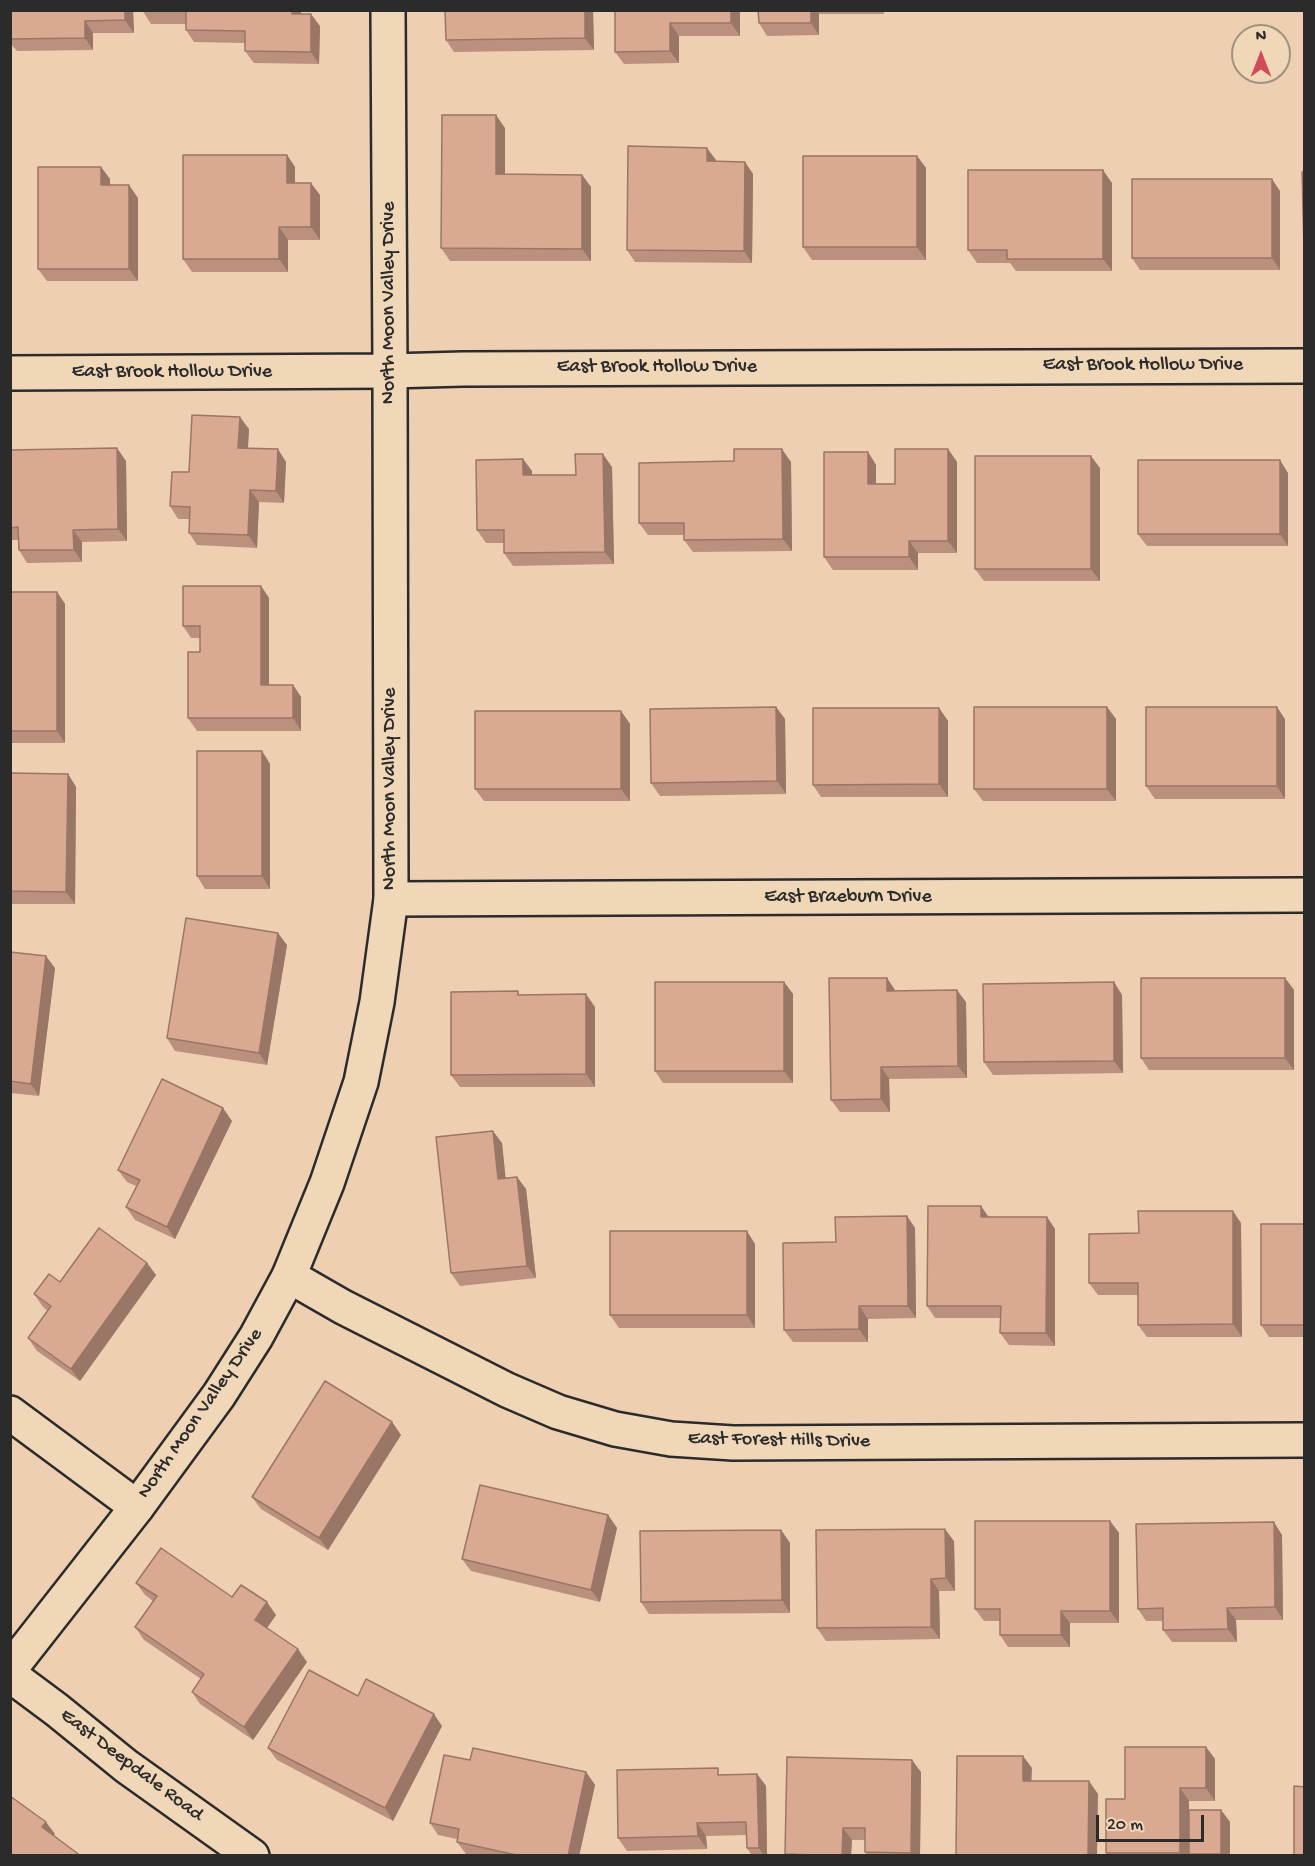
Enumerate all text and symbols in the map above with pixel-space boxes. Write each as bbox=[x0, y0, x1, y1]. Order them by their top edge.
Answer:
north arrow bbox=[1231, 24, 1291, 84]
text: N bbox=[1256, 28, 1266, 47]
street label: North Moon Valley Drive bbox=[378, 202, 402, 404]
street label: East Brook Hollow Drive bbox=[1043, 354, 1243, 378]
street label: East Brook Hollow Drive bbox=[557, 356, 757, 380]
street label: East Brook Hollow Drive bbox=[72, 361, 272, 385]
street label: North Moon Valley Drive bbox=[379, 688, 403, 890]
street label: East Braeburn Drive bbox=[764, 886, 932, 910]
street label: North Moon Valley Drive bbox=[133, 1324, 269, 1504]
street label: East Forest Hills Drive bbox=[688, 1427, 870, 1455]
street label: East Deepdale Road bbox=[55, 1704, 207, 1828]
scale bar bbox=[1099, 1803, 1207, 1841]
text: 20 m bbox=[1107, 1815, 1143, 1836]

